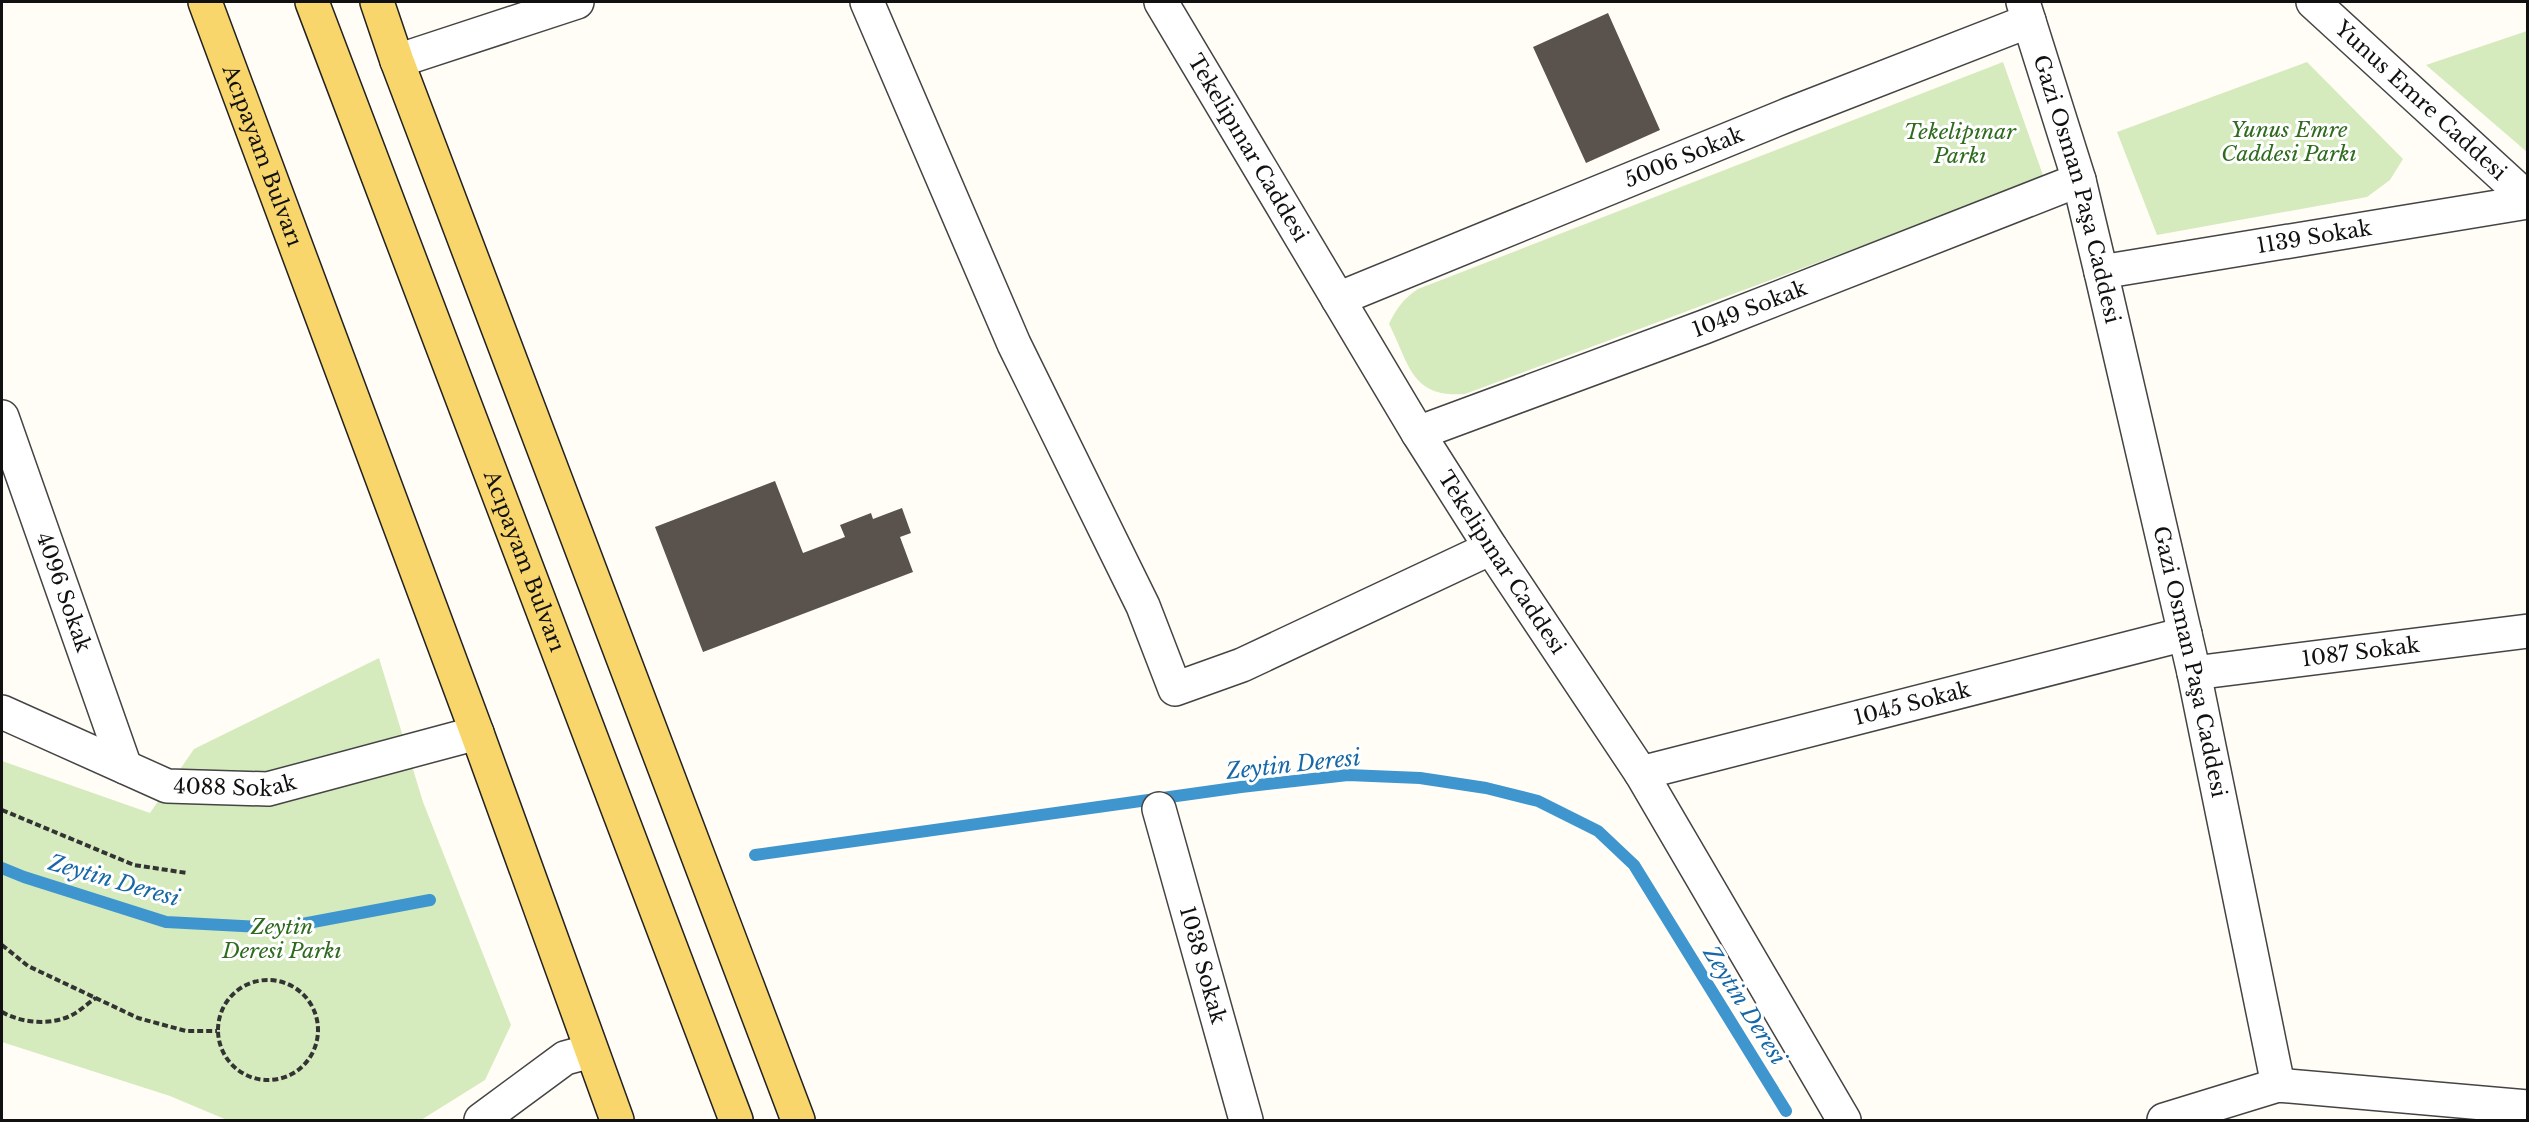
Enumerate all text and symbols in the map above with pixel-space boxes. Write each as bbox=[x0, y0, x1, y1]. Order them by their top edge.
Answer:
street label: Yunus Emre Caddesi bbox=[2329, 15, 2512, 186]
street label: Tekelipınar Caddesi bbox=[1182, 50, 1314, 246]
street label: Gazi Osman Paşa Caddesi bbox=[2028, 52, 2126, 326]
street label: Acıpayam Bulvarı bbox=[216, 61, 308, 250]
park label: Yunus Emre Caddesi Parkı bbox=[2221, 117, 2357, 167]
park label: Tekelipınar Parkı bbox=[1904, 119, 2017, 169]
street label: 5006 Sokak bbox=[1621, 121, 1748, 193]
street label: 1139 Sokak bbox=[2255, 215, 2374, 259]
street label: 1049 Sokak bbox=[1689, 275, 1811, 343]
street label: Acıpayam Bulvarı bbox=[478, 466, 570, 655]
street label: Tekelipınar Caddesi bbox=[1432, 466, 1571, 659]
street label: Gazi Osman Paşa Caddesi bbox=[2147, 523, 2232, 800]
street label: 4096 Sokak bbox=[31, 529, 97, 656]
street label: 1087 Sokak bbox=[2300, 632, 2421, 672]
street label: 1045 Sokak bbox=[1851, 676, 1973, 731]
water label: Zeytin Deresi bbox=[1223, 744, 1362, 785]
street label: 4088 Sokak bbox=[173, 769, 299, 802]
water label: Zeytin Deresi bbox=[44, 849, 183, 912]
street label: 1038 Sokak bbox=[1174, 903, 1231, 1027]
park label: Zeytin Deresi Parkı bbox=[221, 914, 342, 964]
water label: Zeytin Deresi bbox=[1697, 940, 1792, 1070]

